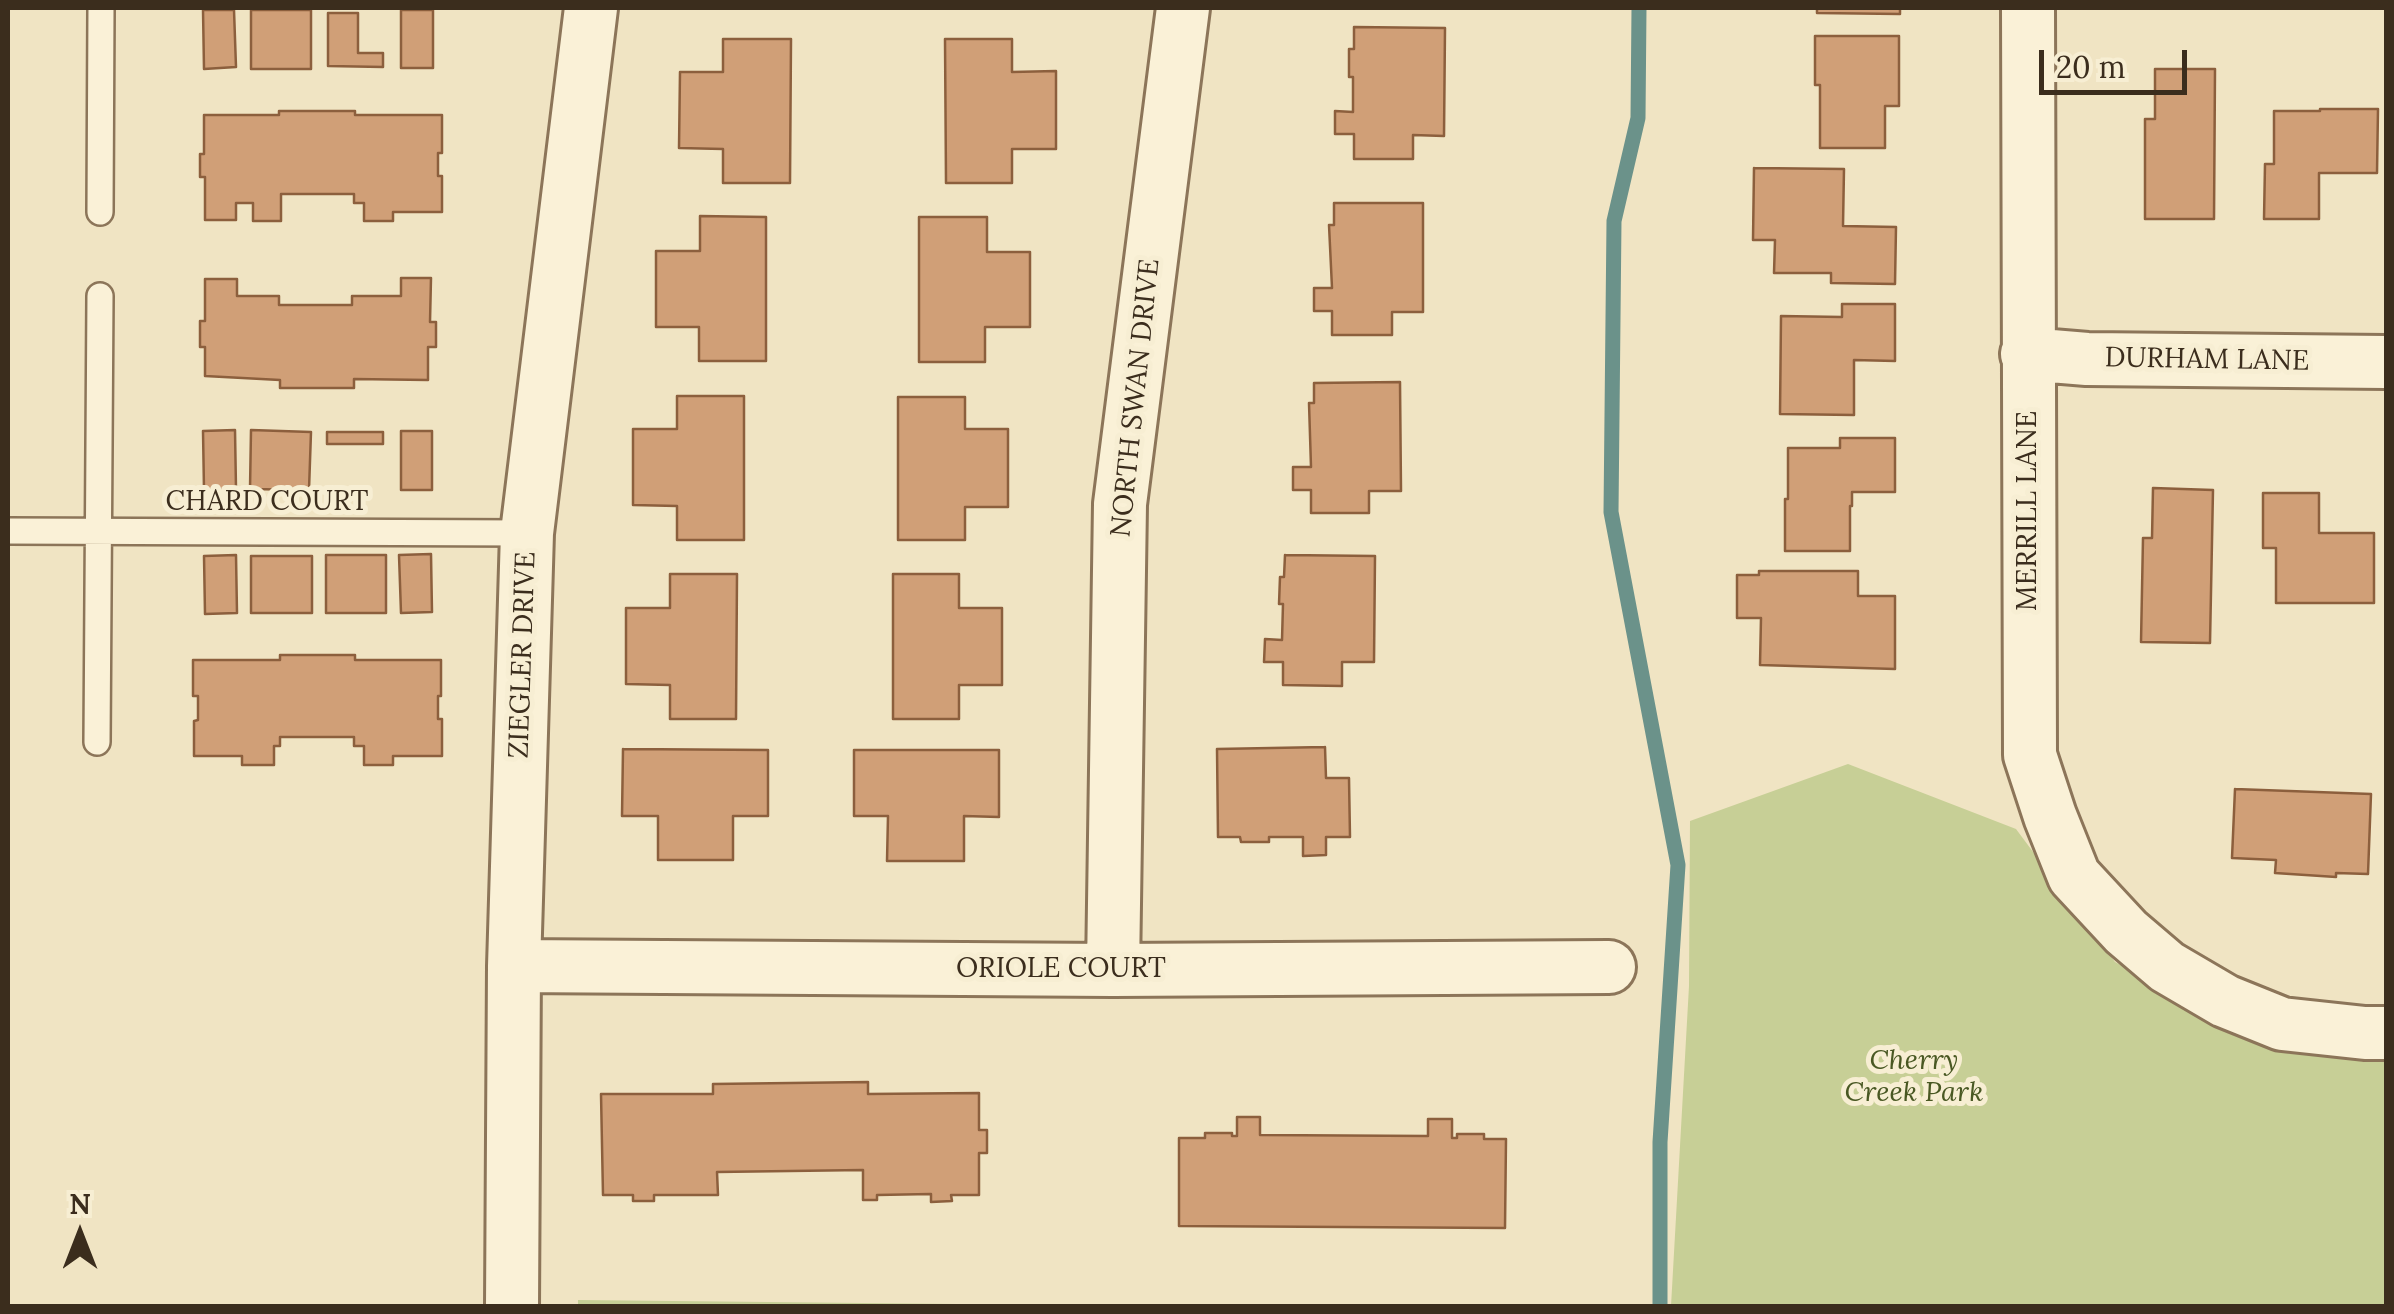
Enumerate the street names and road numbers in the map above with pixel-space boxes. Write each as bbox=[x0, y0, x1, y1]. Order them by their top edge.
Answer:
street label: NORTH SWAN DRIVE bbox=[1105, 257, 1167, 539]
street label: DURHAM LANE bbox=[2104, 341, 2310, 379]
street label: MERRILL LANE bbox=[2011, 411, 2045, 611]
street label: CHARD COURT bbox=[166, 485, 368, 519]
street label: ZIEGLER DRIVE bbox=[503, 551, 543, 759]
street label: ORIOLE COURT bbox=[956, 952, 1166, 986]

